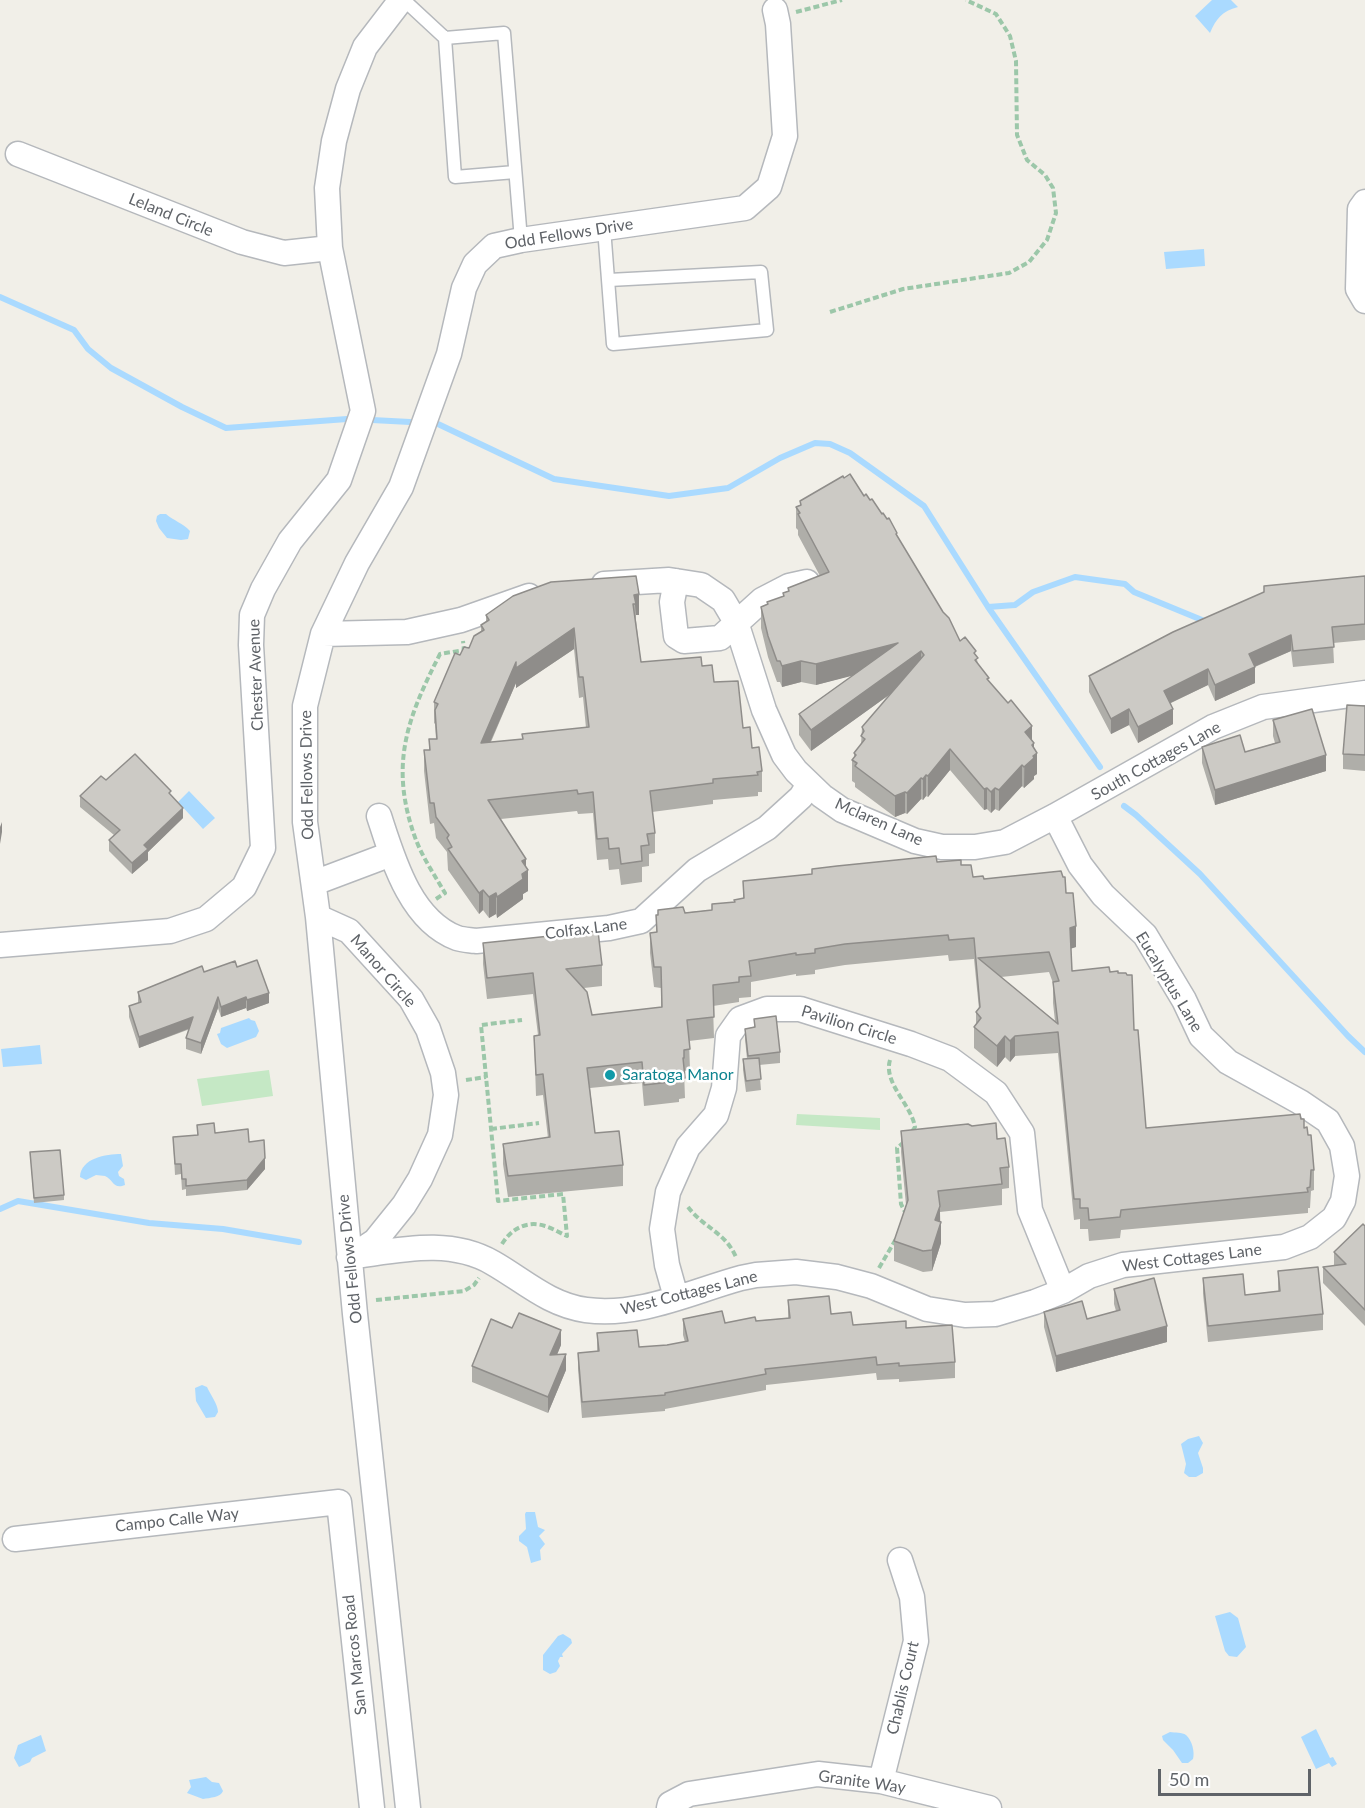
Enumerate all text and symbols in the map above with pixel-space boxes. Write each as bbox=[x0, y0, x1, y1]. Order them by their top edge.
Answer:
street label: Leland Circle bbox=[126, 189, 216, 241]
street label: Odd Fellows Drive bbox=[503, 214, 635, 254]
street label: Chester Avenue bbox=[244, 619, 268, 731]
street label: Odd Fellows Drive bbox=[296, 710, 318, 840]
street label: South Cottages Lane bbox=[1088, 717, 1224, 805]
street label: Mclaren Lane bbox=[832, 794, 926, 850]
street label: Colfax Lane bbox=[544, 914, 628, 944]
street label: Eucalyptus Lane bbox=[1132, 928, 1206, 1036]
street label: Manor Circle bbox=[346, 931, 420, 1011]
street label: Pavilion Circle bbox=[799, 1001, 899, 1049]
place label: Saratoga Manor bbox=[622, 1065, 734, 1085]
marker: Saratoga Manor bbox=[603, 1068, 617, 1082]
street label: Odd Fellows Drive bbox=[334, 1194, 366, 1324]
street label: West Cottages Lane bbox=[1121, 1240, 1263, 1276]
street label: West Cottages Lane bbox=[619, 1267, 759, 1319]
street label: Campo Calle Way bbox=[114, 1504, 240, 1536]
street label: San Marcos Road bbox=[339, 1594, 371, 1716]
street label: Chablis Court bbox=[883, 1639, 923, 1737]
scale bar bbox=[1161, 1757, 1314, 1795]
street label: Granite Way bbox=[817, 1766, 907, 1798]
text: 50 m bbox=[1169, 1768, 1209, 1790]

